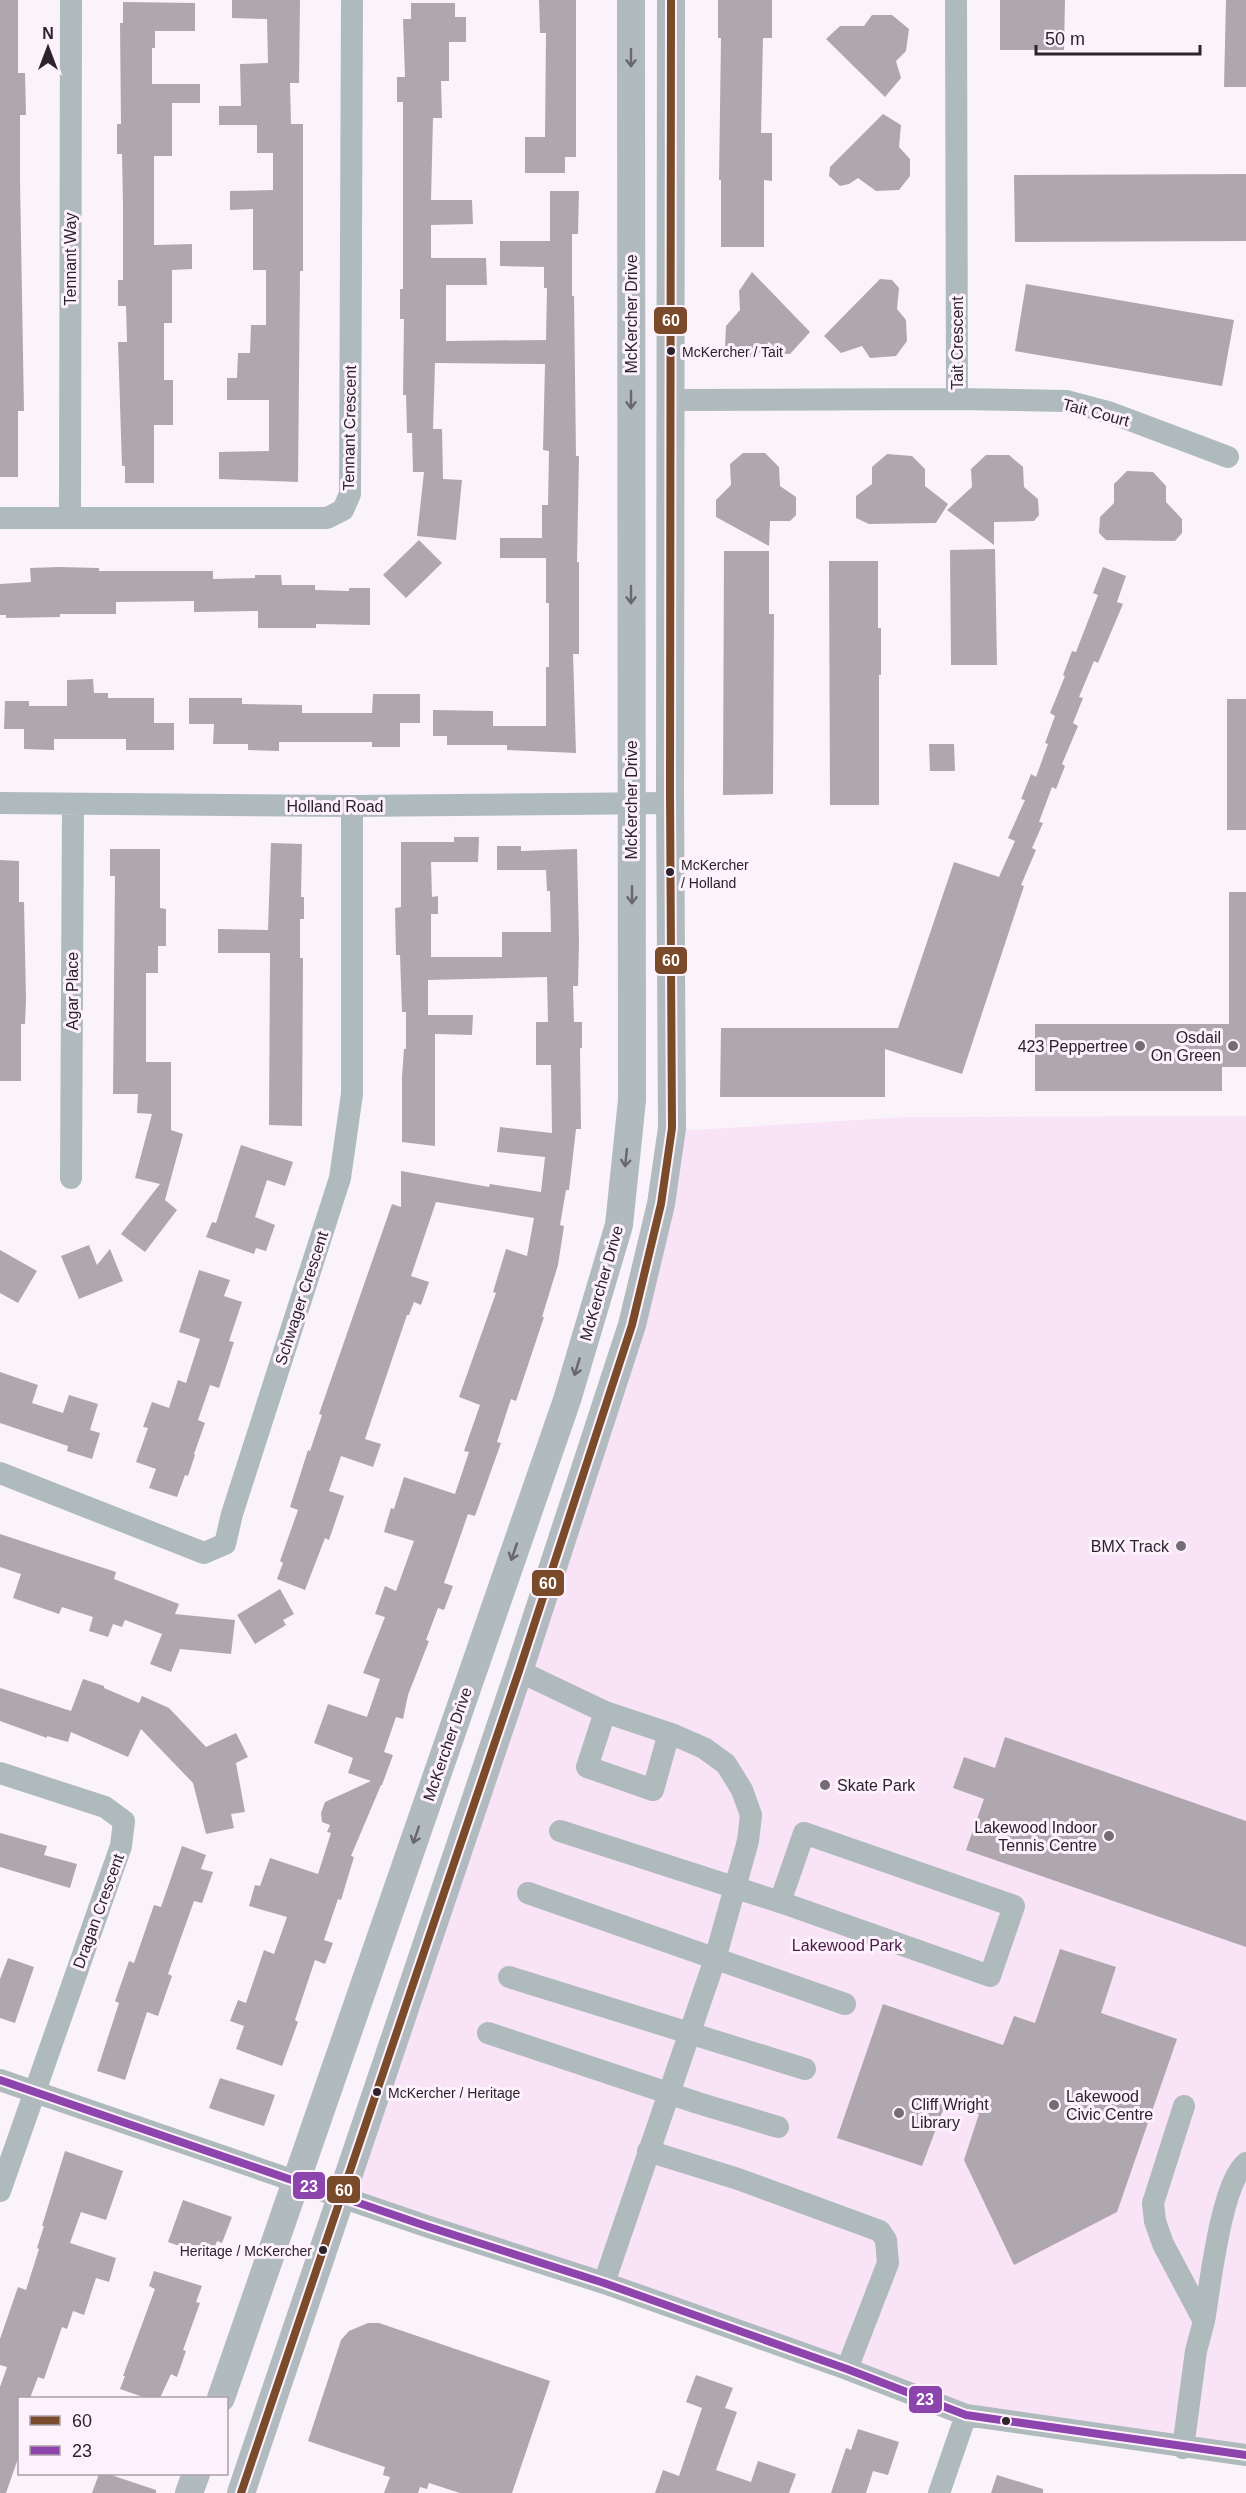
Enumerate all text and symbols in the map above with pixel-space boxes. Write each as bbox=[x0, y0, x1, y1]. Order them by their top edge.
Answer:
north arrow bbox=[18, 18, 78, 78]
scale bar bbox=[1036, 18, 1200, 56]
text: N bbox=[42, 25, 54, 42]
text: 50 m bbox=[1045, 29, 1085, 49]
one-way arrow bbox=[625, 48, 637, 68]
street label: Tennant Way bbox=[62, 213, 79, 305]
street label: McKercher Drive bbox=[623, 254, 640, 374]
street label: Tait Crescent bbox=[949, 296, 966, 390]
line badge: 60 bbox=[653, 306, 688, 335]
text: 60 bbox=[662, 312, 680, 329]
place label: McKercher / Tait bbox=[682, 344, 783, 360]
marker: McKercher / Tait bbox=[665, 345, 677, 357]
street label: Tennant Crescent bbox=[340, 365, 359, 491]
one-way arrow bbox=[625, 390, 637, 410]
street label: Tait Court bbox=[1061, 395, 1132, 430]
one-way arrow bbox=[625, 585, 637, 605]
street label: McKercher Drive bbox=[623, 740, 640, 860]
street label: Holland Road bbox=[287, 798, 383, 815]
place label: McKercher / Holland bbox=[681, 857, 749, 891]
marker: McKercher / Holland bbox=[664, 866, 676, 878]
one-way arrow bbox=[626, 885, 638, 905]
line badge: 60 bbox=[654, 946, 688, 975]
street label: Agar Place bbox=[64, 952, 81, 1030]
text: 60 bbox=[662, 952, 680, 969]
place label: Osdail On Green bbox=[1151, 1029, 1221, 1064]
place label: 423 Peppertree bbox=[1018, 1038, 1128, 1055]
marker: 423 Peppertree bbox=[1133, 1039, 1147, 1053]
marker: Osdail On Green bbox=[1226, 1039, 1240, 1053]
one-way arrow bbox=[620, 1147, 631, 1167]
street label: McKercher Drive bbox=[577, 1223, 626, 1343]
street label: Schwager Crescent bbox=[272, 1229, 331, 1367]
one-way arrow bbox=[571, 1357, 582, 1376]
place label: BMX Track bbox=[1091, 1538, 1170, 1555]
marker: BMX Track bbox=[1174, 1539, 1188, 1553]
one-way arrow bbox=[508, 1542, 519, 1561]
line badge: 60 bbox=[531, 1569, 565, 1597]
text: 60 bbox=[539, 1575, 557, 1592]
street label: McKercher Drive bbox=[420, 1685, 475, 1803]
place label: Skate Park bbox=[837, 1777, 916, 1794]
marker: Skate Park bbox=[818, 1778, 832, 1792]
place label: Lakewood Indoor Tennis Centre bbox=[974, 1819, 1098, 1854]
one-way arrow bbox=[409, 1825, 420, 1844]
marker: Lakewood Indoor Tennis Centre bbox=[1102, 1829, 1116, 1843]
street label: Dragan Crescent bbox=[70, 1851, 127, 1971]
park label: Lakewood Park bbox=[792, 1937, 903, 1954]
place label: McKercher / Heritage bbox=[388, 2085, 520, 2101]
marker: McKercher / Heritage bbox=[371, 2086, 383, 2098]
place label: Lakewood Civic Centre bbox=[1066, 2088, 1153, 2123]
place label: Cliff Wright Library bbox=[911, 2096, 989, 2131]
marker: Lakewood Civic Centre bbox=[1047, 2098, 1061, 2112]
marker: Cliff Wright Library bbox=[892, 2106, 906, 2120]
line badge: 23 bbox=[292, 2171, 326, 2200]
line badge: 60 bbox=[326, 2175, 361, 2204]
text: 23 bbox=[300, 2178, 318, 2195]
text: 60 bbox=[335, 2182, 353, 2199]
place label: Heritage / McKercher bbox=[180, 2243, 312, 2259]
marker: Heritage / McKercher bbox=[317, 2244, 329, 2256]
line badge: 23 bbox=[908, 2385, 943, 2414]
text: 23 bbox=[916, 2391, 934, 2408]
legend bbox=[18, 2397, 228, 2475]
text: 60 bbox=[72, 2411, 92, 2431]
unlabelled marker bbox=[1000, 2415, 1012, 2427]
text: 23 bbox=[72, 2441, 92, 2461]

